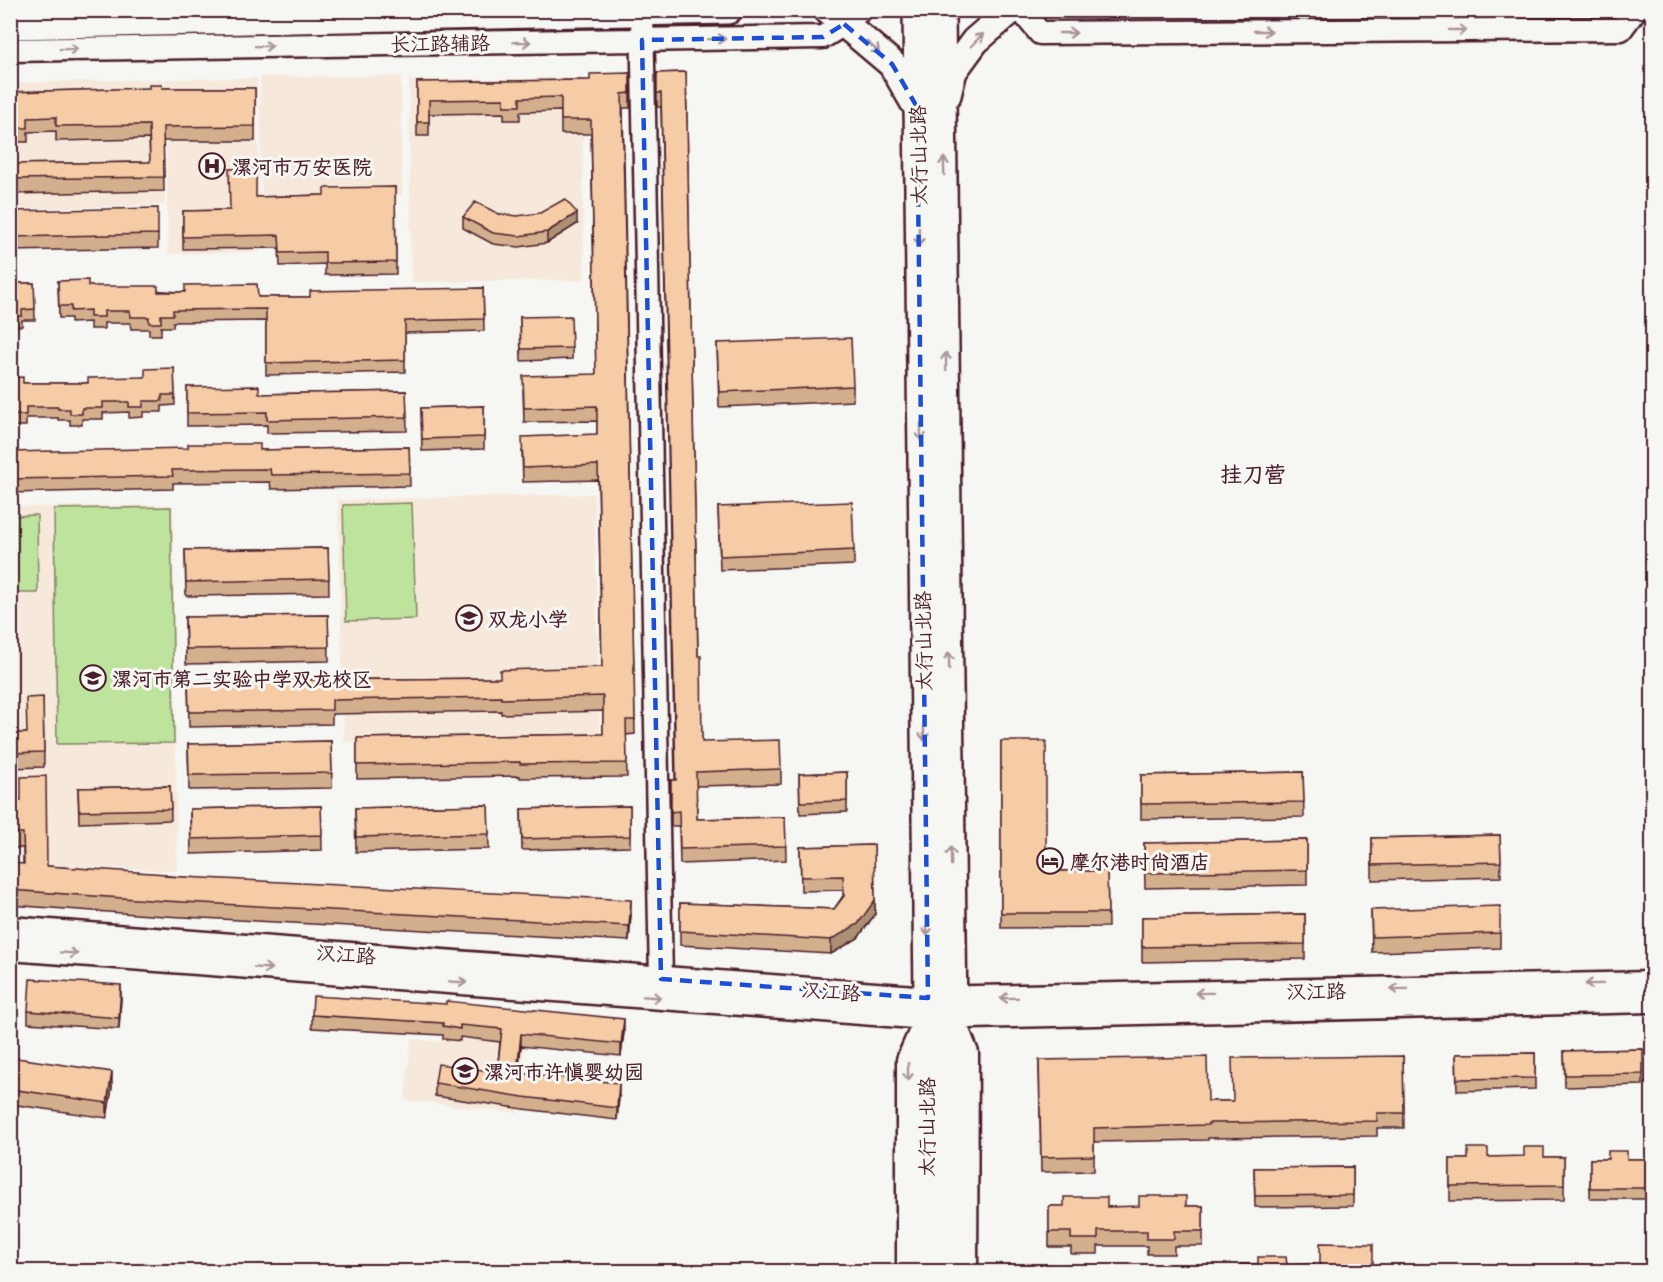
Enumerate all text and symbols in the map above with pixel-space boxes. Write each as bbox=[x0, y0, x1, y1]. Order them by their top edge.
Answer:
one-way arrow bbox=[1448, 24, 1468, 36]
one-way arrow bbox=[1253, 26, 1273, 37]
one-way arrow bbox=[1058, 27, 1078, 39]
street label: 长江路辅路 bbox=[390, 29, 491, 57]
one-way arrow bbox=[706, 33, 726, 45]
one-way arrow bbox=[970, 33, 984, 48]
one-way arrow bbox=[511, 36, 531, 48]
one-way arrow bbox=[253, 40, 273, 52]
one-way arrow bbox=[865, 40, 880, 54]
one-way arrow bbox=[58, 43, 78, 55]
street label: 太行山北路 bbox=[904, 104, 932, 205]
hospital icon: 漯河市万安医院 bbox=[197, 151, 227, 181]
place label: 漯河市万安医院 bbox=[232, 153, 372, 180]
one-way arrow bbox=[938, 157, 949, 177]
one-way arrow bbox=[913, 226, 925, 246]
one-way arrow bbox=[940, 352, 952, 372]
one-way arrow bbox=[915, 421, 927, 441]
district label: 挂刀营 bbox=[1220, 459, 1286, 489]
street label: 太行山北路 bbox=[909, 590, 937, 691]
school or university icon: 双龙小学 bbox=[454, 603, 484, 633]
place label: 双龙小学 bbox=[488, 605, 568, 632]
one-way arrow bbox=[943, 652, 955, 672]
school or university icon: 漯河市第二实验中学双龙校区 bbox=[78, 663, 108, 693]
place label: 漯河市第二实验中学双龙校区 bbox=[112, 665, 372, 692]
one-way arrow bbox=[919, 721, 930, 741]
hotel icon: 摩尔港时尚酒店 bbox=[1035, 846, 1065, 876]
one-way arrow bbox=[945, 847, 957, 867]
place label: 摩尔港时尚酒店 bbox=[1070, 848, 1210, 875]
one-way arrow bbox=[921, 916, 933, 936]
street label: 汉江路 bbox=[315, 938, 378, 970]
one-way arrow bbox=[58, 948, 78, 959]
one-way arrow bbox=[253, 963, 273, 974]
street label: 汉江路 bbox=[800, 975, 863, 1007]
one-way arrow bbox=[447, 977, 467, 988]
street label: 汉江路 bbox=[1286, 977, 1347, 1005]
one-way arrow bbox=[1585, 978, 1605, 990]
one-way arrow bbox=[1390, 983, 1410, 994]
one-way arrow bbox=[1195, 987, 1215, 999]
one-way arrow bbox=[642, 992, 662, 1003]
one-way arrow bbox=[1000, 992, 1020, 1003]
school or university icon: 漯河市许慎婴幼园 bbox=[450, 1056, 480, 1086]
place label: 漯河市许慎婴幼园 bbox=[484, 1058, 644, 1085]
one-way arrow bbox=[902, 1062, 914, 1082]
street label: 太行山北路 bbox=[913, 1076, 940, 1177]

